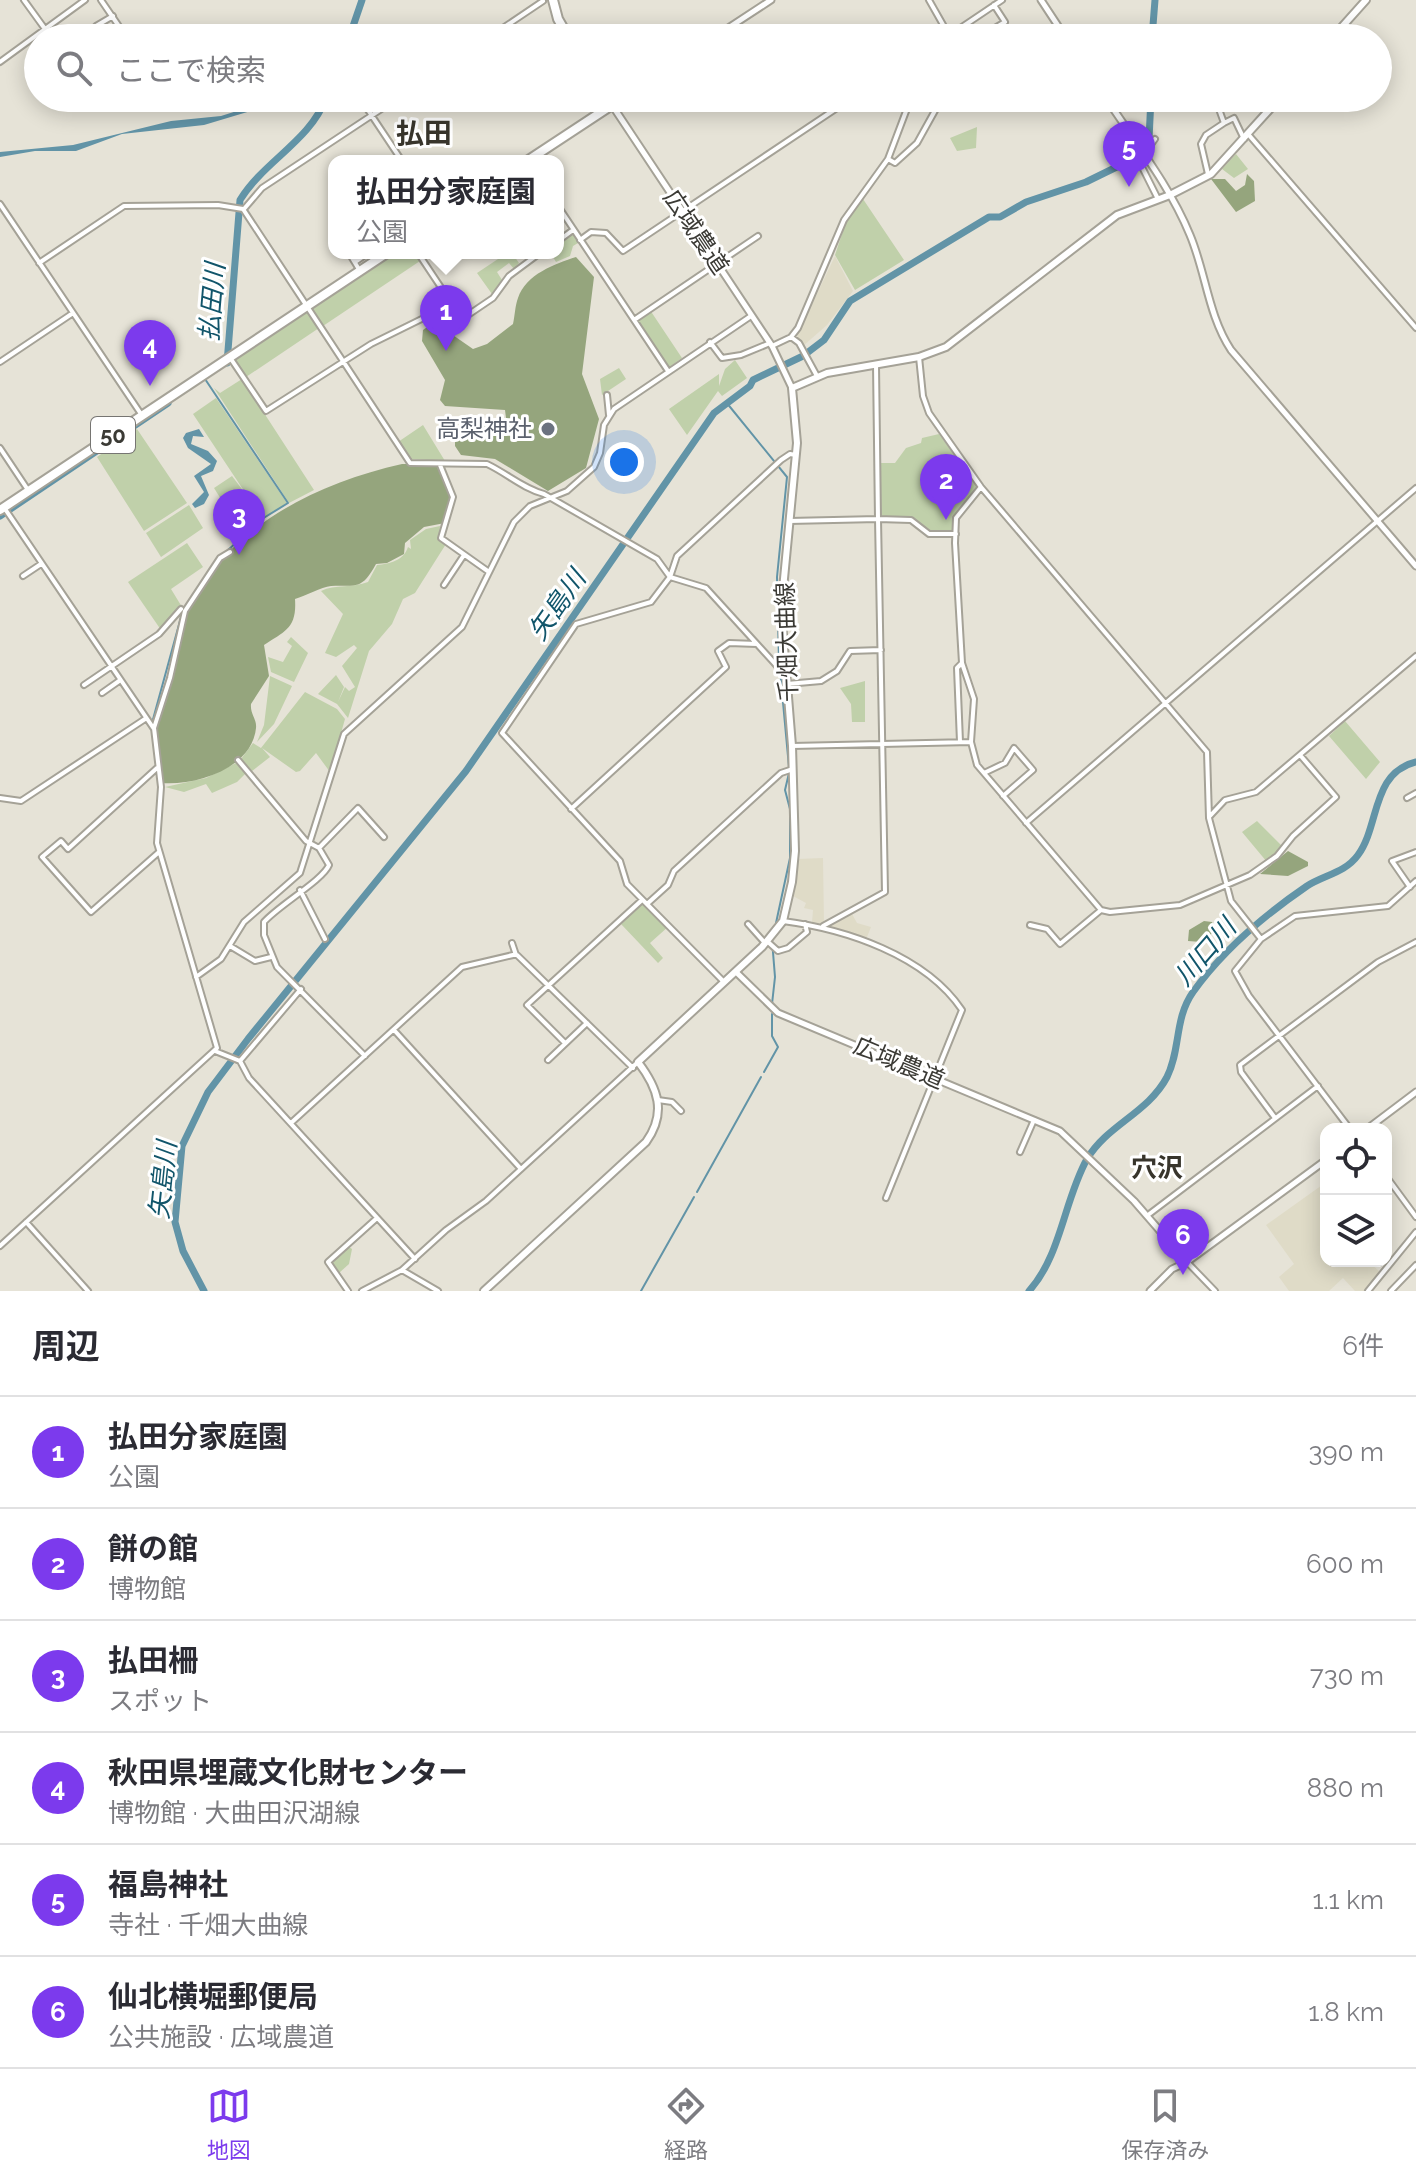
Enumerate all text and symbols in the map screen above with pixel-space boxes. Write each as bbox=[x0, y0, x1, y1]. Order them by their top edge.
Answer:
search box bbox=[24, 24, 1392, 112]
icon: search bbox=[52, 46, 96, 90]
text: ここで検索 bbox=[116, 53, 266, 88]
district label: 払田 bbox=[396, 117, 452, 150]
pin: 5 bbox=[1103, 121, 1155, 187]
popup bbox=[328, 155, 564, 259]
text: 払田分家庭園 bbox=[356, 174, 536, 209]
street label: 広域農道 bbox=[658, 184, 735, 280]
text: 公園 bbox=[356, 217, 408, 247]
water label: 払田川 bbox=[194, 259, 231, 342]
pin: 1 bbox=[420, 285, 472, 351]
pin: 4 bbox=[124, 320, 176, 386]
place label: 高梨神社 bbox=[436, 414, 532, 443]
road number: 50 bbox=[91, 417, 135, 453]
marker: 高梨神社 bbox=[539, 420, 557, 438]
your location bbox=[604, 442, 644, 482]
pin: 2 bbox=[920, 454, 972, 520]
pin: 3 bbox=[213, 489, 265, 555]
water label: 矢島川 bbox=[522, 562, 593, 646]
street label: 千畑大曲線 bbox=[770, 582, 803, 702]
water label: 川口川 bbox=[1168, 910, 1244, 991]
street label: 広域農道 bbox=[849, 1030, 949, 1095]
map controls bbox=[1320, 1123, 1392, 1267]
button: locate bbox=[1320, 1123, 1392, 1195]
water label: 矢島川 bbox=[144, 1137, 182, 1220]
district label: 穴沢 bbox=[1131, 1153, 1183, 1183]
button: layers bbox=[1320, 1195, 1392, 1267]
pin: 6 bbox=[1157, 1209, 1209, 1275]
text: 周辺 bbox=[32, 1326, 100, 1366]
text: 6件 bbox=[1342, 1331, 1384, 1361]
text: 払田分家庭園 bbox=[108, 1419, 288, 1454]
text: 1 bbox=[52, 1437, 64, 1467]
text: 390 m bbox=[1308, 1437, 1384, 1467]
text: 公園 bbox=[108, 1462, 160, 1492]
text: 餅の館 bbox=[108, 1531, 198, 1566]
text: 2 bbox=[51, 1549, 65, 1579]
text: 600 m bbox=[1306, 1549, 1384, 1579]
text: 博物館 bbox=[108, 1574, 186, 1604]
text: 払田柵 bbox=[108, 1643, 198, 1678]
text: 3 bbox=[51, 1661, 65, 1691]
text: 730 m bbox=[1310, 1661, 1384, 1691]
text: スポット bbox=[108, 1686, 212, 1716]
text: 秋田県埋蔵文化財センター bbox=[108, 1755, 468, 1790]
text: 4 bbox=[51, 1773, 65, 1803]
text: 880 m bbox=[1307, 1773, 1384, 1803]
text: 博物館 · 大曲田沢湖線 bbox=[108, 1798, 360, 1828]
text: 福島神社 bbox=[108, 1867, 228, 1902]
text: 5 bbox=[51, 1885, 65, 1915]
text: 1.1 km bbox=[1313, 1885, 1384, 1915]
text: 寺社 · 千畑大曲線 bbox=[108, 1910, 308, 1940]
text: 仙北横堀郵便局 bbox=[108, 1979, 318, 2014]
text: 6 bbox=[50, 1997, 66, 2027]
text: 1.8 km bbox=[1308, 1997, 1384, 2027]
text: 公共施設 · 広域農道 bbox=[108, 2022, 334, 2052]
tab: 地図 bbox=[207, 2084, 251, 2164]
tab: 経路 bbox=[664, 2084, 708, 2164]
tab: 保存済み bbox=[1121, 2084, 1209, 2164]

